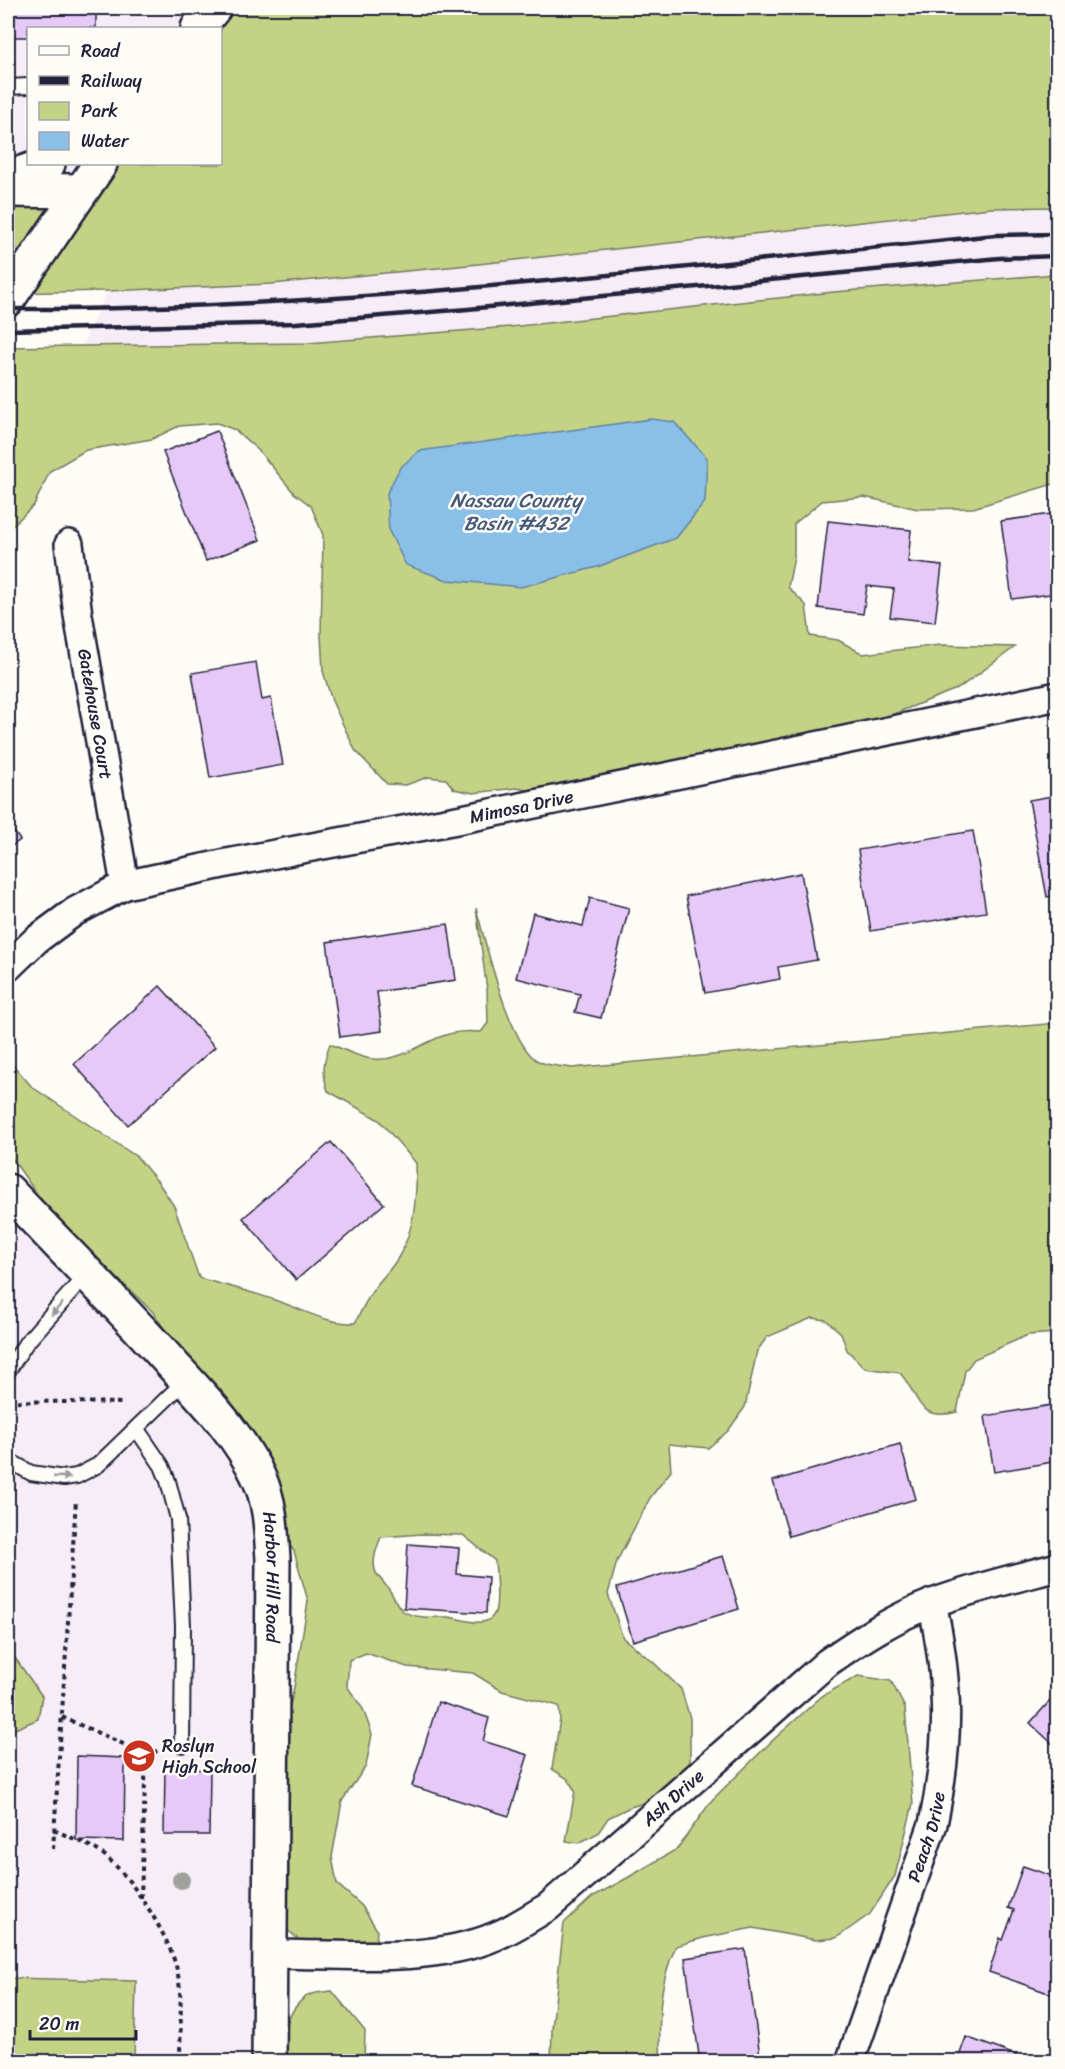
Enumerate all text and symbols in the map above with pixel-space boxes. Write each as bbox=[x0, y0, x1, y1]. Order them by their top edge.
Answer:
legend bbox=[27, 27, 222, 165]
text: Road bbox=[81, 35, 121, 67]
text: Railway bbox=[81, 65, 143, 97]
text: Park bbox=[81, 95, 118, 127]
text: Water bbox=[81, 125, 130, 157]
water label: Nassau County Basin #432 bbox=[450, 483, 584, 541]
street label: Gatehouse Court bbox=[68, 646, 122, 782]
street label: Mimosa Drive bbox=[467, 780, 576, 833]
one-way arrow bbox=[50, 1301, 64, 1316]
one-way arrow bbox=[53, 1472, 72, 1481]
street label: Harbor Hill Road bbox=[253, 1509, 289, 1644]
place label: Roslyn High School bbox=[162, 1730, 257, 1783]
school or university icon: Roslyn High School bbox=[121, 1738, 157, 1774]
street label: Ash Drive bbox=[633, 1761, 712, 1835]
street label: Peach Drive bbox=[898, 1789, 955, 1887]
scale bar bbox=[30, 2003, 136, 2041]
text: 20 m bbox=[39, 2008, 79, 2040]

